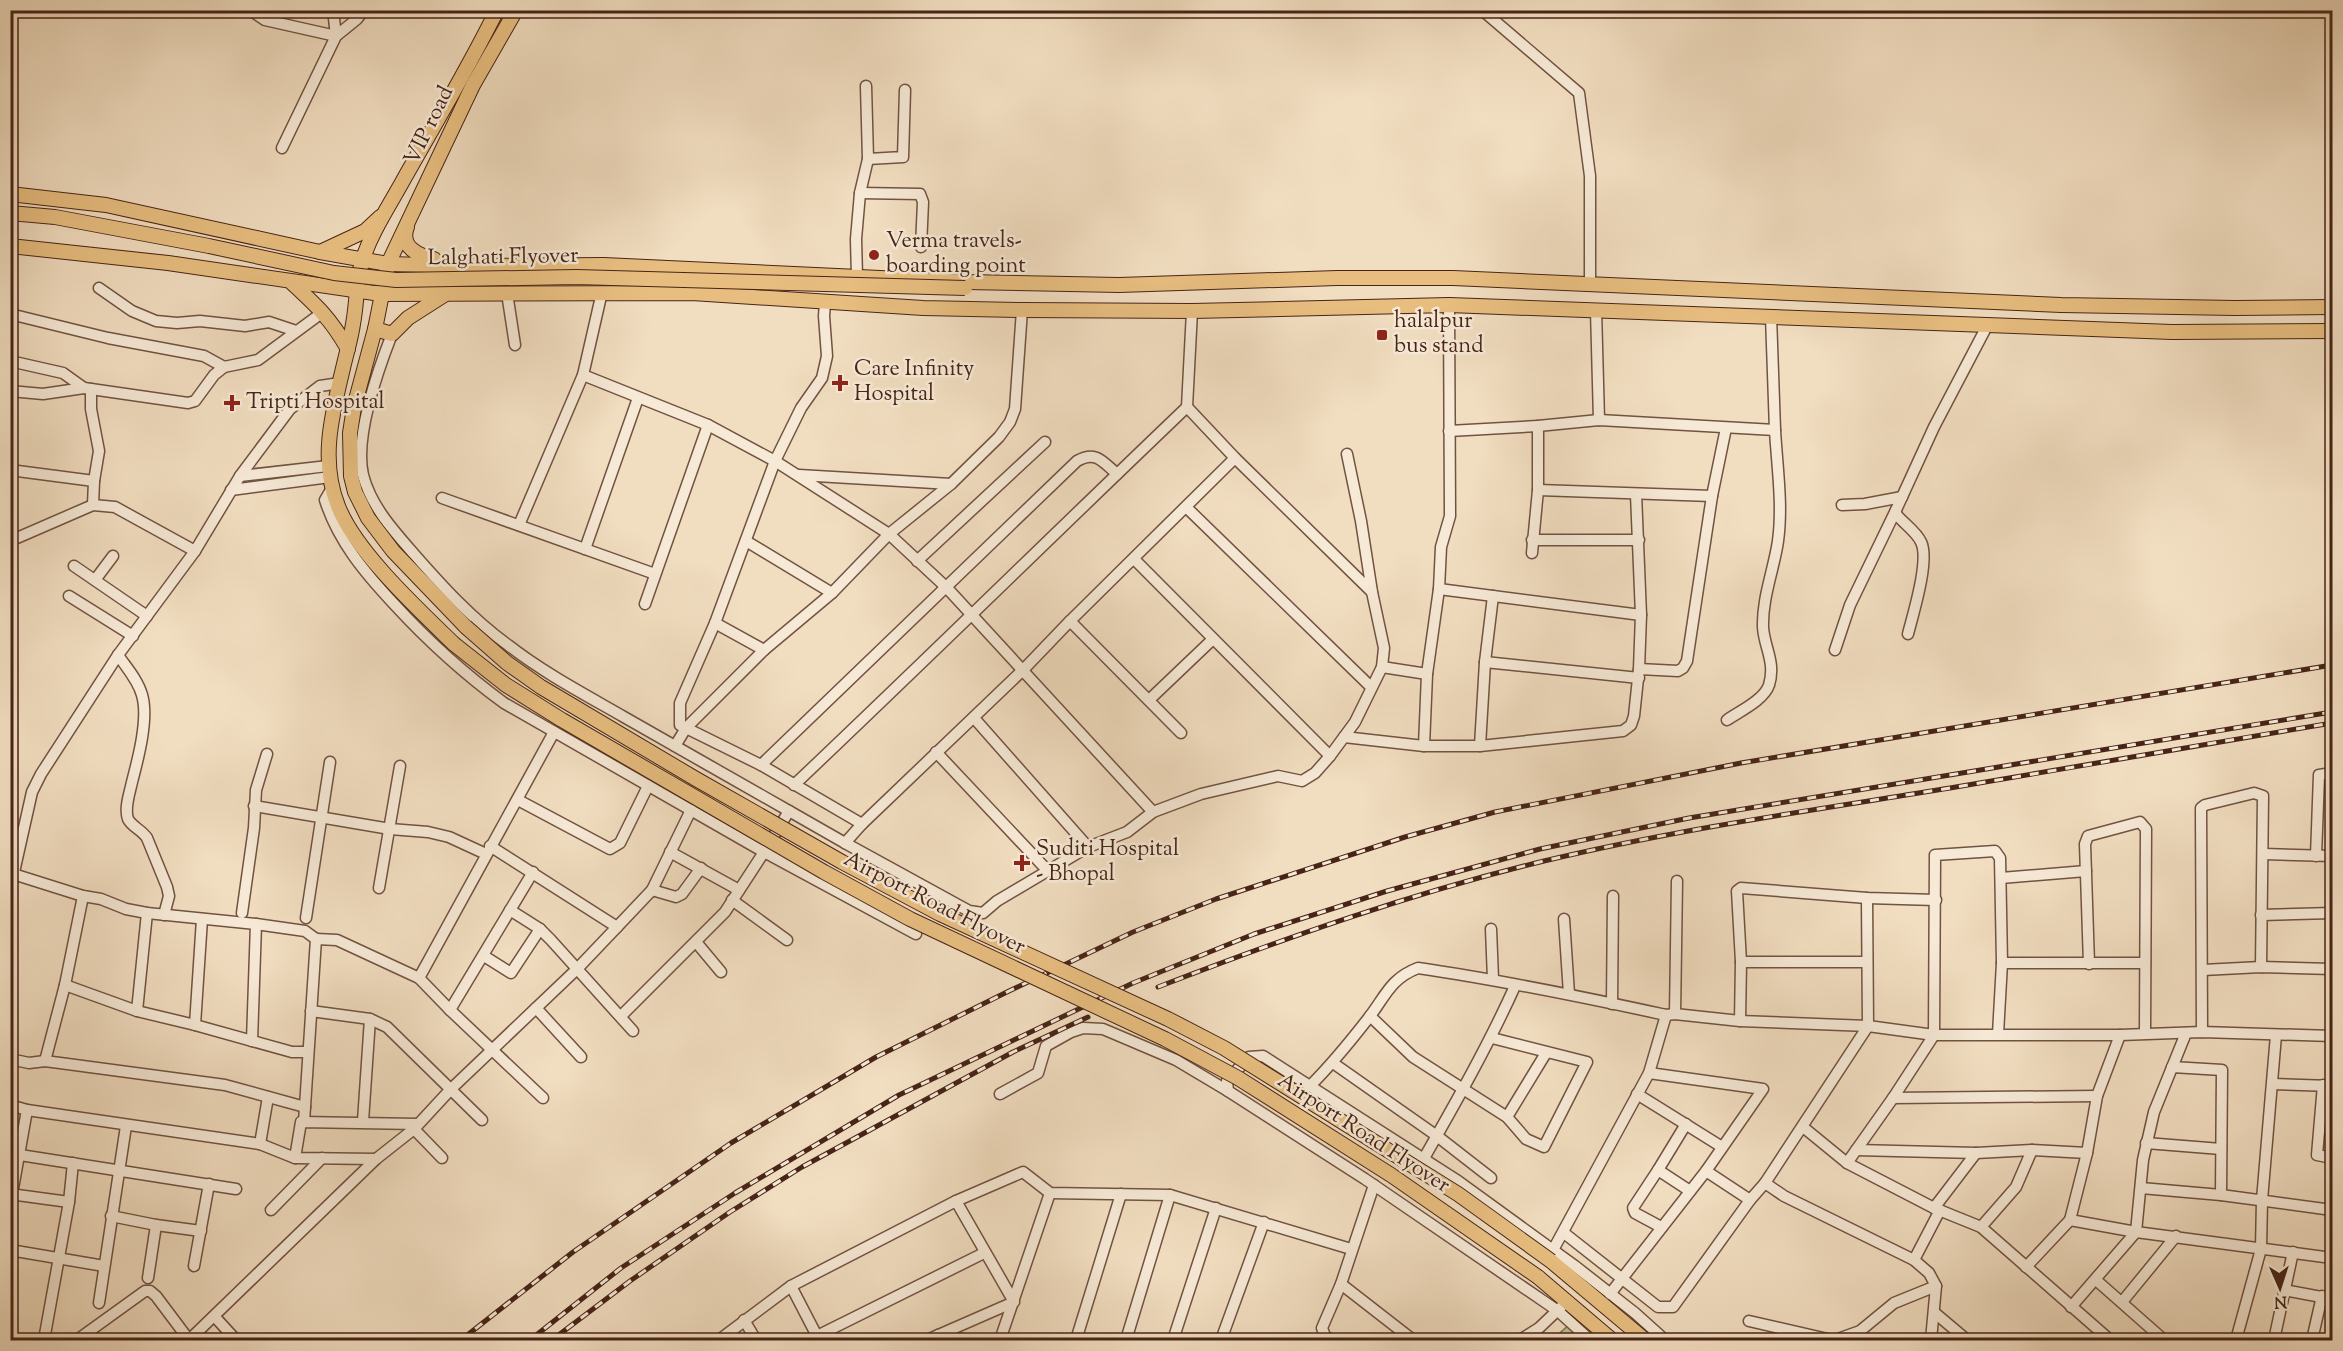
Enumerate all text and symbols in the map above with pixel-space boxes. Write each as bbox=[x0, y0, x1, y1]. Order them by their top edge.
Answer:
street label: VIP road bbox=[397, 81, 463, 171]
place label: Verma travels- boarding point bbox=[886, 226, 1026, 283]
street label: Lalghati Flyover bbox=[427, 241, 579, 275]
marker: Verma travels- boarding point bbox=[867, 248, 881, 262]
place label: halalpur bus stand bbox=[1394, 306, 1484, 363]
marker: halalpur bus stand bbox=[1375, 328, 1389, 342]
place label: Care Infinity Hospital bbox=[854, 354, 974, 411]
marker: Care Infinity Hospital bbox=[831, 374, 849, 392]
place label: Tripti Hospital bbox=[246, 387, 385, 419]
marker: Tripti Hospital bbox=[223, 394, 241, 412]
place label: Suditi Hospital - Bhopal bbox=[1036, 834, 1179, 891]
street label: Airport Road Flyover bbox=[837, 844, 1031, 964]
marker: Suditi Hospital - Bhopal bbox=[1013, 854, 1031, 872]
street label: Airport Road Flyover bbox=[1270, 1066, 1456, 1202]
north arrow bbox=[2250, 1258, 2310, 1318]
text: N bbox=[2273, 1289, 2288, 1312]

